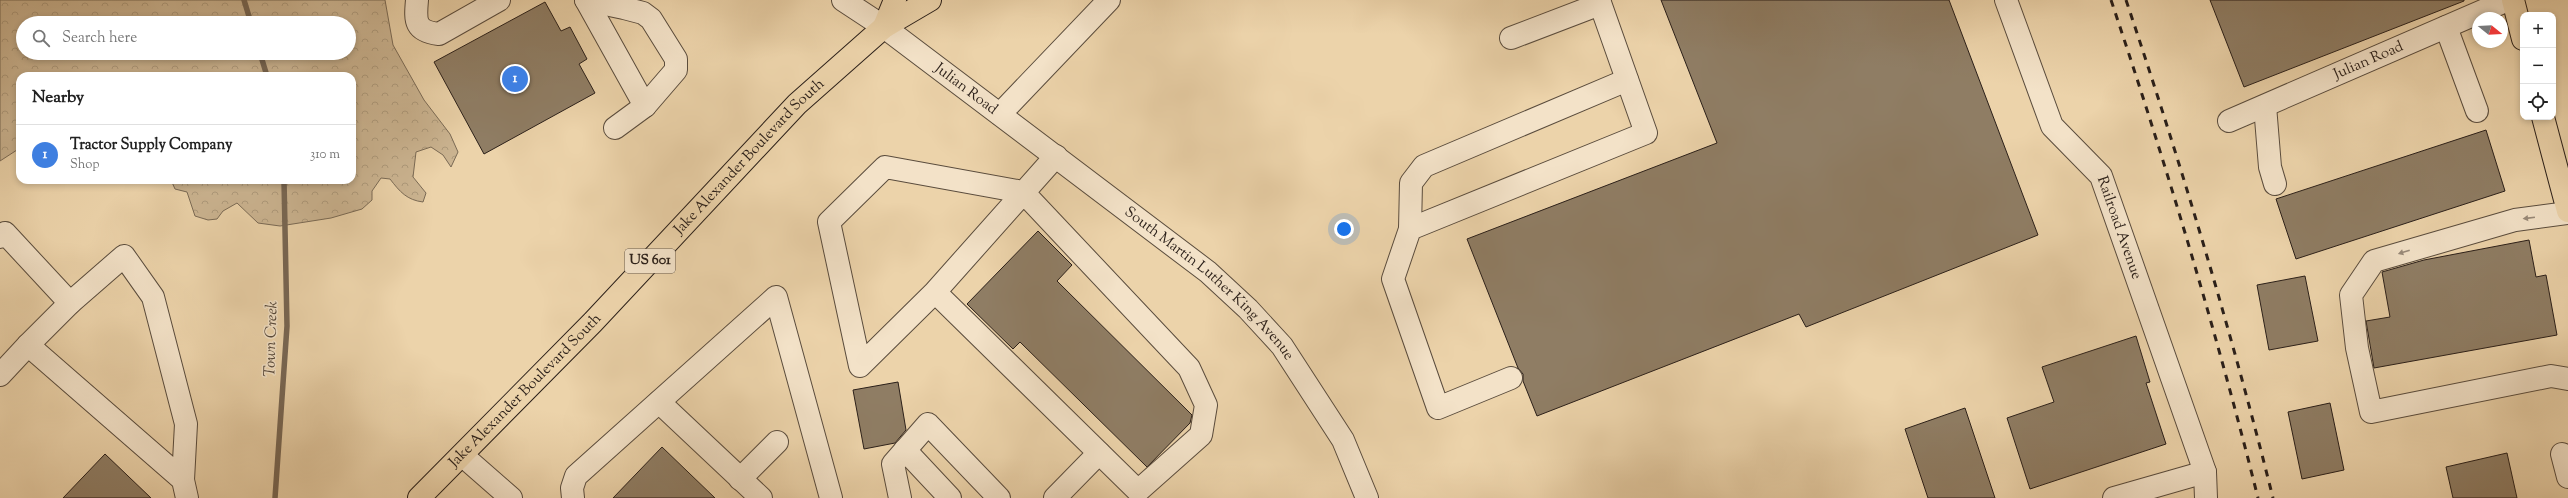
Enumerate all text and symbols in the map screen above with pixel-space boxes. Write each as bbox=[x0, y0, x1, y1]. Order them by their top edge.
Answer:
north arrow bbox=[2472, 12, 2508, 48]
map controls bbox=[2520, 12, 2556, 120]
button: + bbox=[2520, 12, 2556, 48]
search box bbox=[16, 16, 356, 60]
icon: search bbox=[30, 27, 52, 49]
text: Search here bbox=[62, 28, 137, 49]
street label: Julian Road bbox=[2329, 36, 2407, 85]
button: − bbox=[2520, 48, 2556, 84]
street label: Julian Road bbox=[929, 58, 1002, 120]
pin: 1 bbox=[502, 64, 528, 94]
street label: Jake Alexander Boulevard South bbox=[669, 74, 829, 240]
button: locate bbox=[2520, 84, 2556, 120]
text: Nearby bbox=[32, 86, 84, 110]
text: Tractor Supply Company bbox=[70, 135, 232, 156]
text: 1 bbox=[43, 146, 47, 164]
text: 310 m bbox=[310, 146, 340, 164]
text: Shop bbox=[70, 156, 99, 174]
street label: Railroad Avenue bbox=[2091, 173, 2147, 282]
street label: South Martin Luther King Avenue bbox=[1120, 202, 1299, 364]
one-way arrow bbox=[2523, 215, 2535, 221]
your location bbox=[1334, 219, 1354, 239]
road number: US 601 bbox=[625, 249, 675, 273]
one-way arrow bbox=[2398, 249, 2410, 255]
water label: Town Creek bbox=[259, 301, 285, 377]
street label: Jake Alexander Boulevard South bbox=[443, 309, 606, 473]

